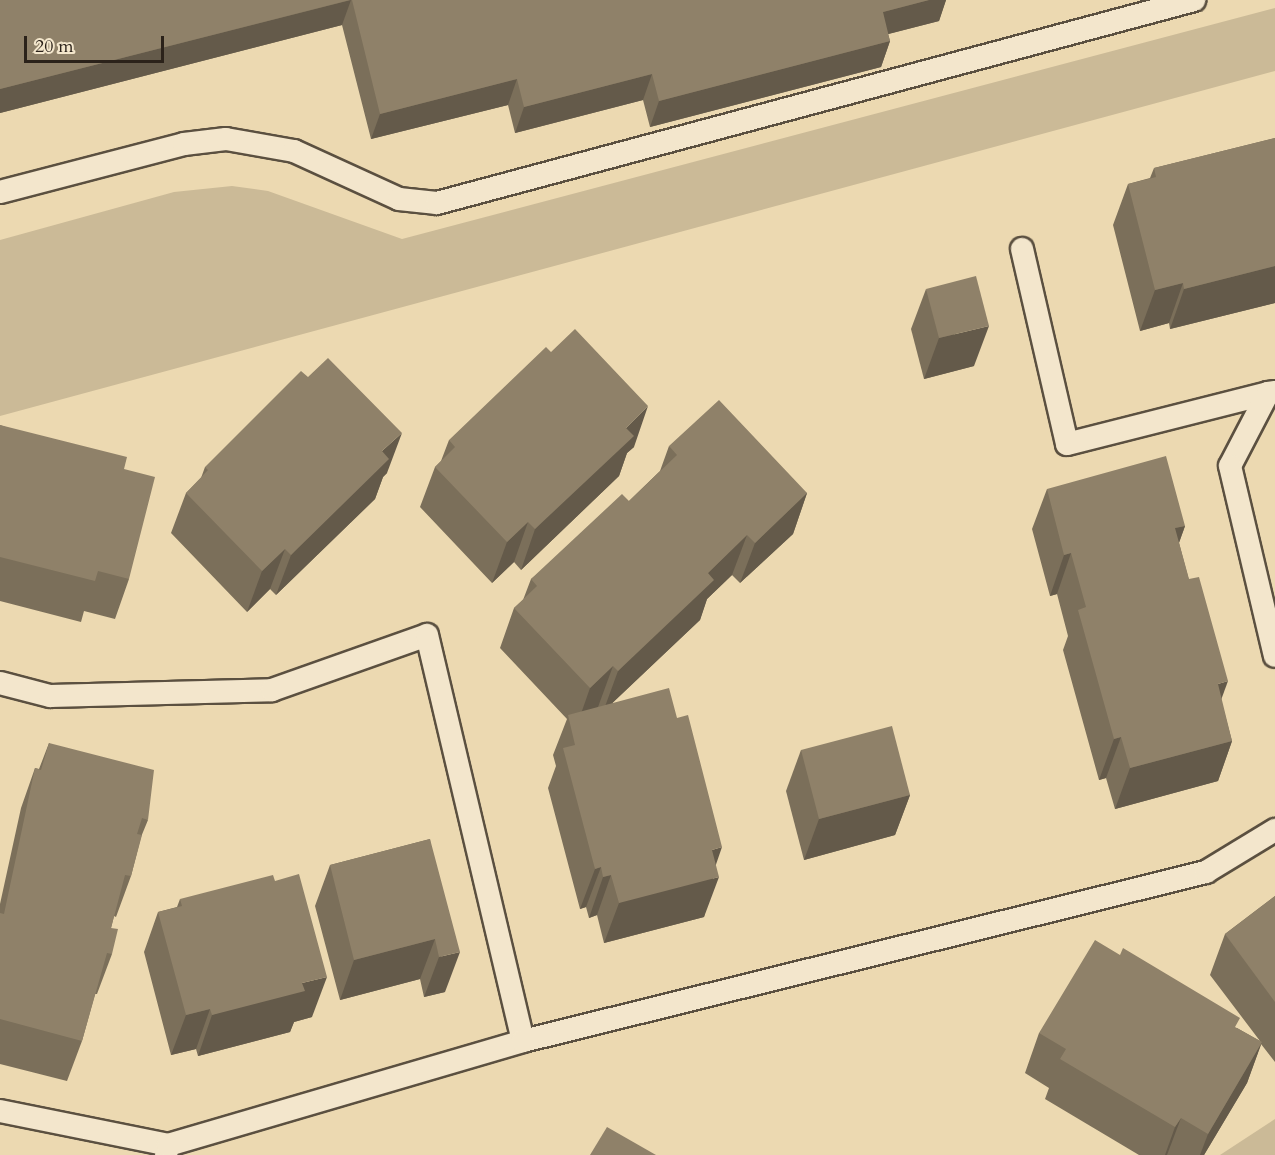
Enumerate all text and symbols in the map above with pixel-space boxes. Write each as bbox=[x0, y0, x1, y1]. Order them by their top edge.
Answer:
scale bar bbox=[27, 24, 166, 62]
text: 20 m bbox=[35, 34, 74, 59]

